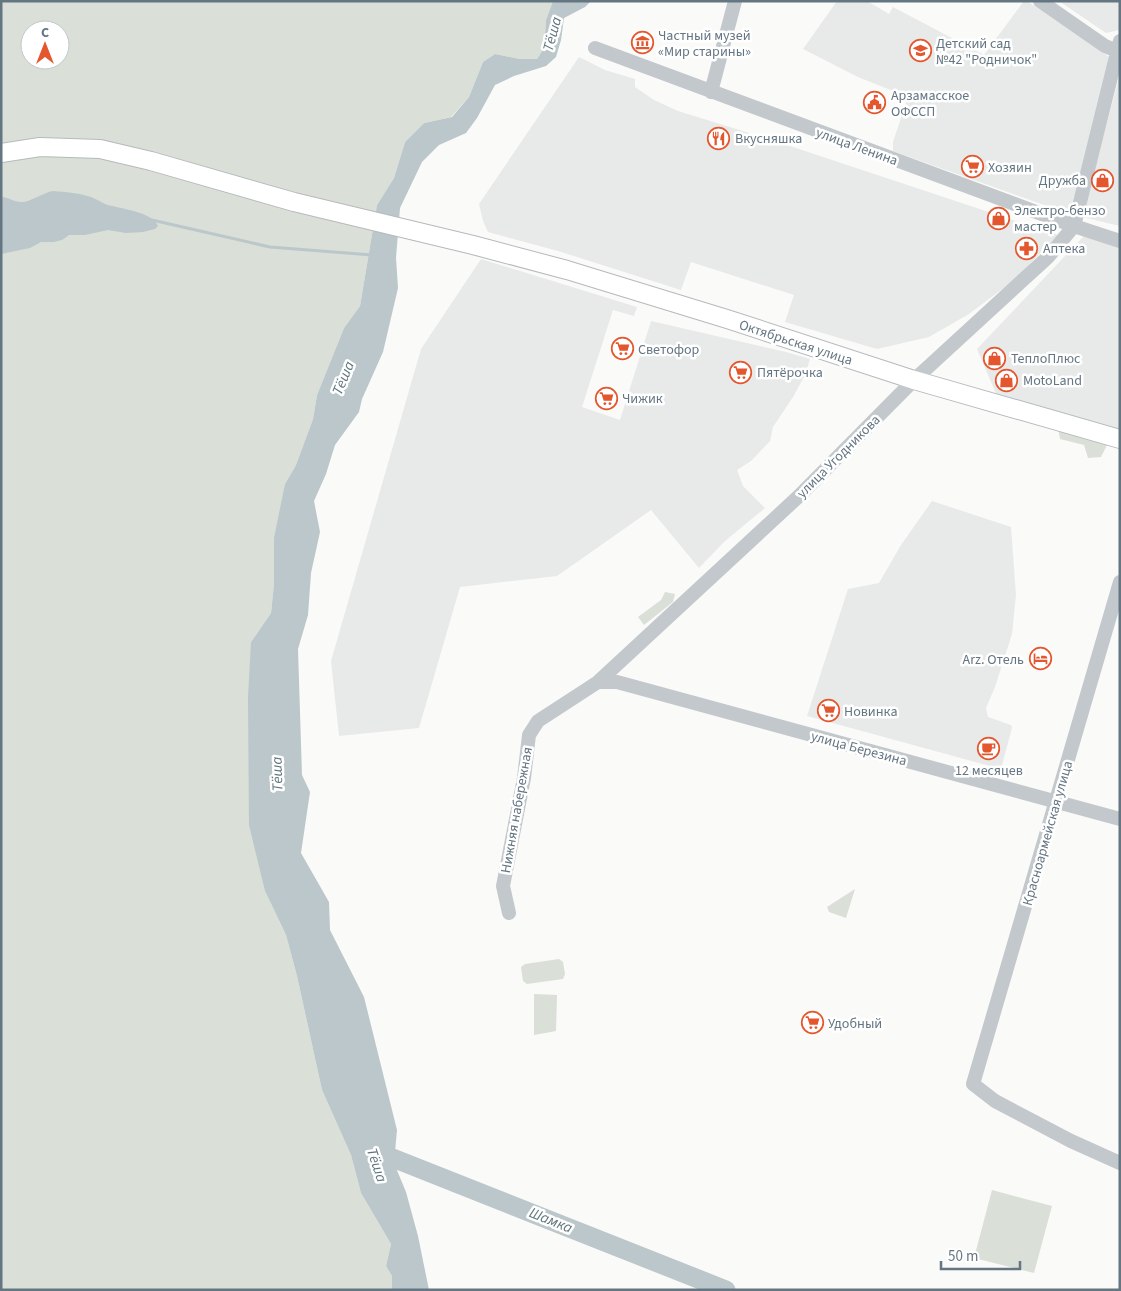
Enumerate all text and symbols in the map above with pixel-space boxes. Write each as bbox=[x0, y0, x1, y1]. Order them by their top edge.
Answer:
water label: Тёша bbox=[538, 15, 567, 54]
north arrow bbox=[20, 20, 70, 70]
text: С bbox=[41, 23, 49, 43]
place label: Частный музей «Мир старины» bbox=[658, 26, 751, 62]
museum icon: Частный музей «Мир старины» bbox=[630, 31, 654, 55]
place label: Детский сад №42 "Родничок" bbox=[936, 34, 1037, 70]
school or university icon: Детский сад №42 "Родничок" bbox=[908, 39, 932, 63]
place label: Арзамасское ОФССП bbox=[891, 86, 969, 122]
public building icon: Арзамасское ОФССП bbox=[863, 91, 887, 115]
street label: улица Ленина bbox=[813, 123, 900, 171]
restaurant icon: Вкусняшка bbox=[707, 126, 731, 150]
place label: Вкусняшка bbox=[735, 129, 802, 149]
supermarket icon: Хозяин bbox=[960, 155, 984, 179]
place label: Хозяин bbox=[988, 158, 1032, 178]
shop icon: Дружба bbox=[1090, 168, 1114, 192]
place label: Дружба bbox=[1039, 171, 1086, 191]
place label: Электро-бензо мастер bbox=[1014, 201, 1106, 237]
shop icon: Электро-бензо мастер bbox=[986, 206, 1010, 230]
pharmacy icon: Аптека bbox=[1015, 236, 1039, 260]
place label: Аптека bbox=[1043, 239, 1085, 259]
street label: Октябрьская улица bbox=[736, 315, 855, 371]
supermarket icon: Светофор bbox=[610, 337, 634, 361]
place label: Светофор bbox=[638, 340, 700, 360]
shop icon: ТеплоПлюс bbox=[983, 346, 1007, 370]
place label: ТеплоПлюс bbox=[1011, 349, 1081, 369]
water label: Тёша bbox=[327, 358, 360, 398]
supermarket icon: Пятёрочка bbox=[729, 360, 753, 384]
place label: Пятёрочка bbox=[757, 363, 823, 383]
shop icon: MotoLand bbox=[995, 368, 1019, 392]
place label: MotoLand bbox=[1023, 371, 1082, 391]
supermarket icon: Чижик bbox=[594, 386, 618, 410]
place label: Чижик bbox=[622, 389, 663, 409]
street label: улица Угодникова bbox=[792, 410, 885, 503]
hotel icon: Arz. Отель bbox=[1028, 647, 1052, 671]
place label: Arz. Отель bbox=[963, 650, 1024, 670]
supermarket icon: Новинка bbox=[816, 699, 840, 723]
place label: Новинка bbox=[844, 702, 897, 722]
street label: улица Березина bbox=[809, 727, 909, 771]
cafe icon: 12 месяцев bbox=[977, 736, 1001, 760]
street label: Нижняя набережная bbox=[496, 746, 538, 875]
water label: Тёша bbox=[266, 756, 289, 792]
street label: Красноармейская улица bbox=[1018, 758, 1078, 908]
place label: 12 месяцев bbox=[955, 761, 1023, 781]
supermarket icon: Удобный bbox=[800, 1011, 824, 1035]
place label: Удобный bbox=[828, 1014, 882, 1034]
water label: Тёша bbox=[361, 1145, 392, 1185]
water label: Шамка bbox=[526, 1202, 576, 1239]
scale bar bbox=[941, 1238, 1020, 1270]
text: 50 m bbox=[948, 1246, 978, 1267]

